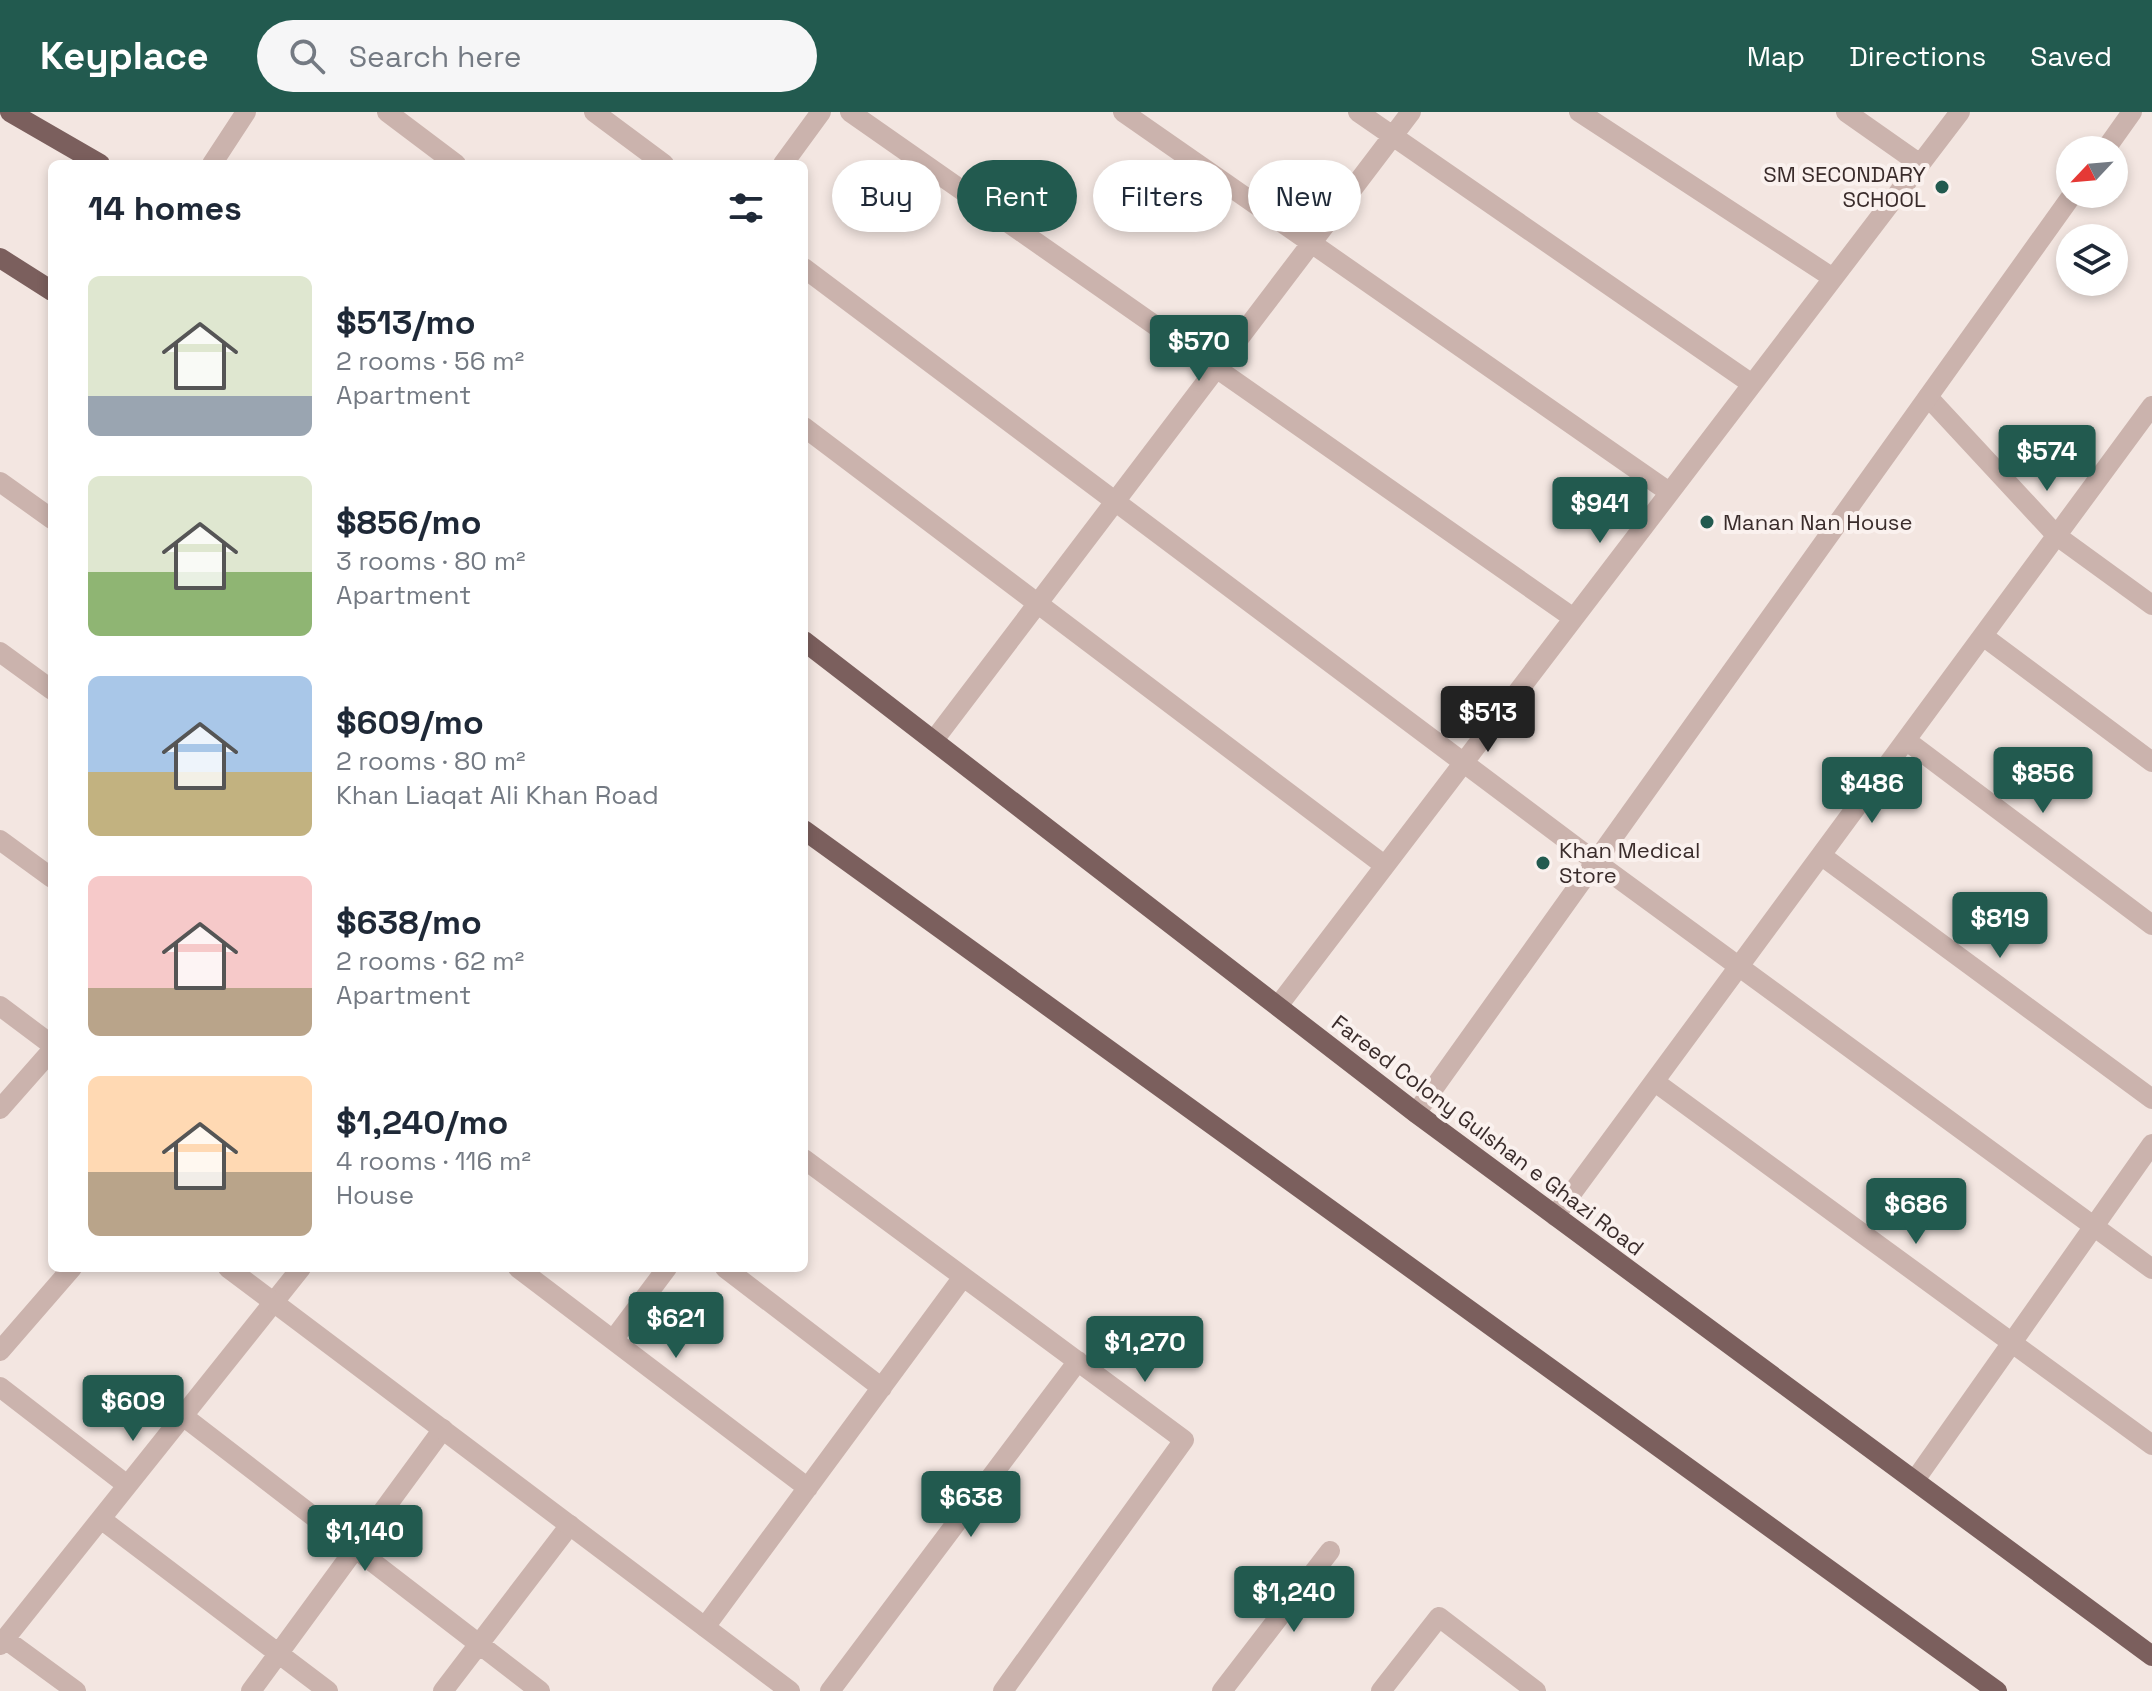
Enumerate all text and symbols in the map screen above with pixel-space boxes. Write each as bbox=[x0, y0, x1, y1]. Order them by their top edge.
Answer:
search box bbox=[257, 20, 817, 92]
text: Keyplace bbox=[40, 32, 209, 80]
icon: search bbox=[285, 34, 329, 78]
text: Search here bbox=[349, 37, 522, 76]
text: Map bbox=[1747, 38, 1805, 74]
text: Directions bbox=[1849, 38, 1986, 74]
text: Saved bbox=[2030, 38, 2112, 74]
north arrow bbox=[2056, 136, 2128, 208]
map controls bbox=[2056, 136, 2128, 296]
chip: Buy bbox=[832, 160, 941, 232]
chip: Rent bbox=[957, 160, 1077, 232]
chip: Filters bbox=[1093, 160, 1232, 232]
chip: New bbox=[1248, 160, 1361, 232]
place label: SM SECONDARY SCHOOL bbox=[1763, 160, 1927, 213]
marker: SM SECONDARY SCHOOL bbox=[1933, 178, 1951, 196]
icon: filters bbox=[724, 186, 768, 230]
text: 14 homes bbox=[88, 187, 242, 230]
button: layers bbox=[2056, 224, 2128, 296]
text: $513/mo bbox=[336, 301, 475, 344]
icon: home bbox=[152, 308, 248, 404]
pin: $570 bbox=[1152, 315, 1246, 383]
text: $570 bbox=[1168, 324, 1230, 358]
text: 2 rooms · 56 m² bbox=[336, 344, 524, 378]
text: Apartment bbox=[336, 378, 471, 412]
pin: $574 bbox=[2000, 425, 2094, 493]
text: $574 bbox=[2017, 434, 2077, 468]
pin: $941 bbox=[1553, 477, 1647, 545]
text: $941 bbox=[1570, 486, 1630, 520]
text: $856/mo bbox=[336, 501, 481, 544]
icon: home bbox=[152, 508, 248, 604]
place label: Manan Nan House bbox=[1723, 508, 1912, 536]
marker: Manan Nan House bbox=[1698, 513, 1716, 531]
text: 3 rooms · 80 m² bbox=[336, 544, 526, 578]
text: Apartment bbox=[336, 578, 471, 612]
pin: $513 bbox=[1441, 686, 1535, 754]
text: $513 bbox=[1459, 695, 1517, 729]
text: $609/mo bbox=[336, 701, 484, 744]
icon: home bbox=[152, 708, 248, 804]
text: 2 rooms · 80 m² bbox=[336, 744, 526, 778]
pin: $856 bbox=[1996, 747, 2090, 815]
text: $856 bbox=[2011, 756, 2075, 790]
pin: $486 bbox=[1825, 757, 1919, 825]
text: $486 bbox=[1840, 766, 1904, 800]
text: Khan Liaqat Ali Khan Road bbox=[336, 778, 659, 812]
place label: Khan Medical Store bbox=[1559, 836, 1701, 889]
marker: Khan Medical Store bbox=[1534, 854, 1552, 872]
pin: $819 bbox=[1953, 892, 2047, 960]
text: $638/mo bbox=[336, 901, 482, 944]
text: $819 bbox=[1970, 901, 2030, 935]
icon: home bbox=[152, 908, 248, 1004]
text: 2 rooms · 62 m² bbox=[336, 944, 524, 978]
text: Apartment bbox=[336, 978, 471, 1012]
street label: Fareed Colony Gulshan e Ghazi Road bbox=[1326, 1008, 1650, 1262]
text: $1,240/mo bbox=[336, 1101, 508, 1144]
icon: home bbox=[152, 1108, 248, 1204]
text: 4 rooms · 116 m² bbox=[336, 1144, 531, 1178]
text: House bbox=[336, 1178, 414, 1212]
pin: $686 bbox=[1869, 1178, 1963, 1246]
text: $686 bbox=[1884, 1187, 1948, 1221]
pin: $621 bbox=[629, 1292, 723, 1360]
text: $621 bbox=[647, 1301, 705, 1335]
pin: $1,270 bbox=[1080, 1316, 1210, 1384]
text: $1,270 bbox=[1104, 1325, 1186, 1359]
pin: $609 bbox=[86, 1375, 180, 1443]
text: $609 bbox=[101, 1384, 165, 1418]
pin: $638 bbox=[924, 1471, 1018, 1539]
text: $638 bbox=[939, 1480, 1003, 1514]
pin: $1,140 bbox=[300, 1505, 430, 1573]
text: $1,140 bbox=[326, 1514, 404, 1548]
pin: $1,240 bbox=[1229, 1566, 1359, 1634]
text: $1,240 bbox=[1252, 1575, 1336, 1609]

